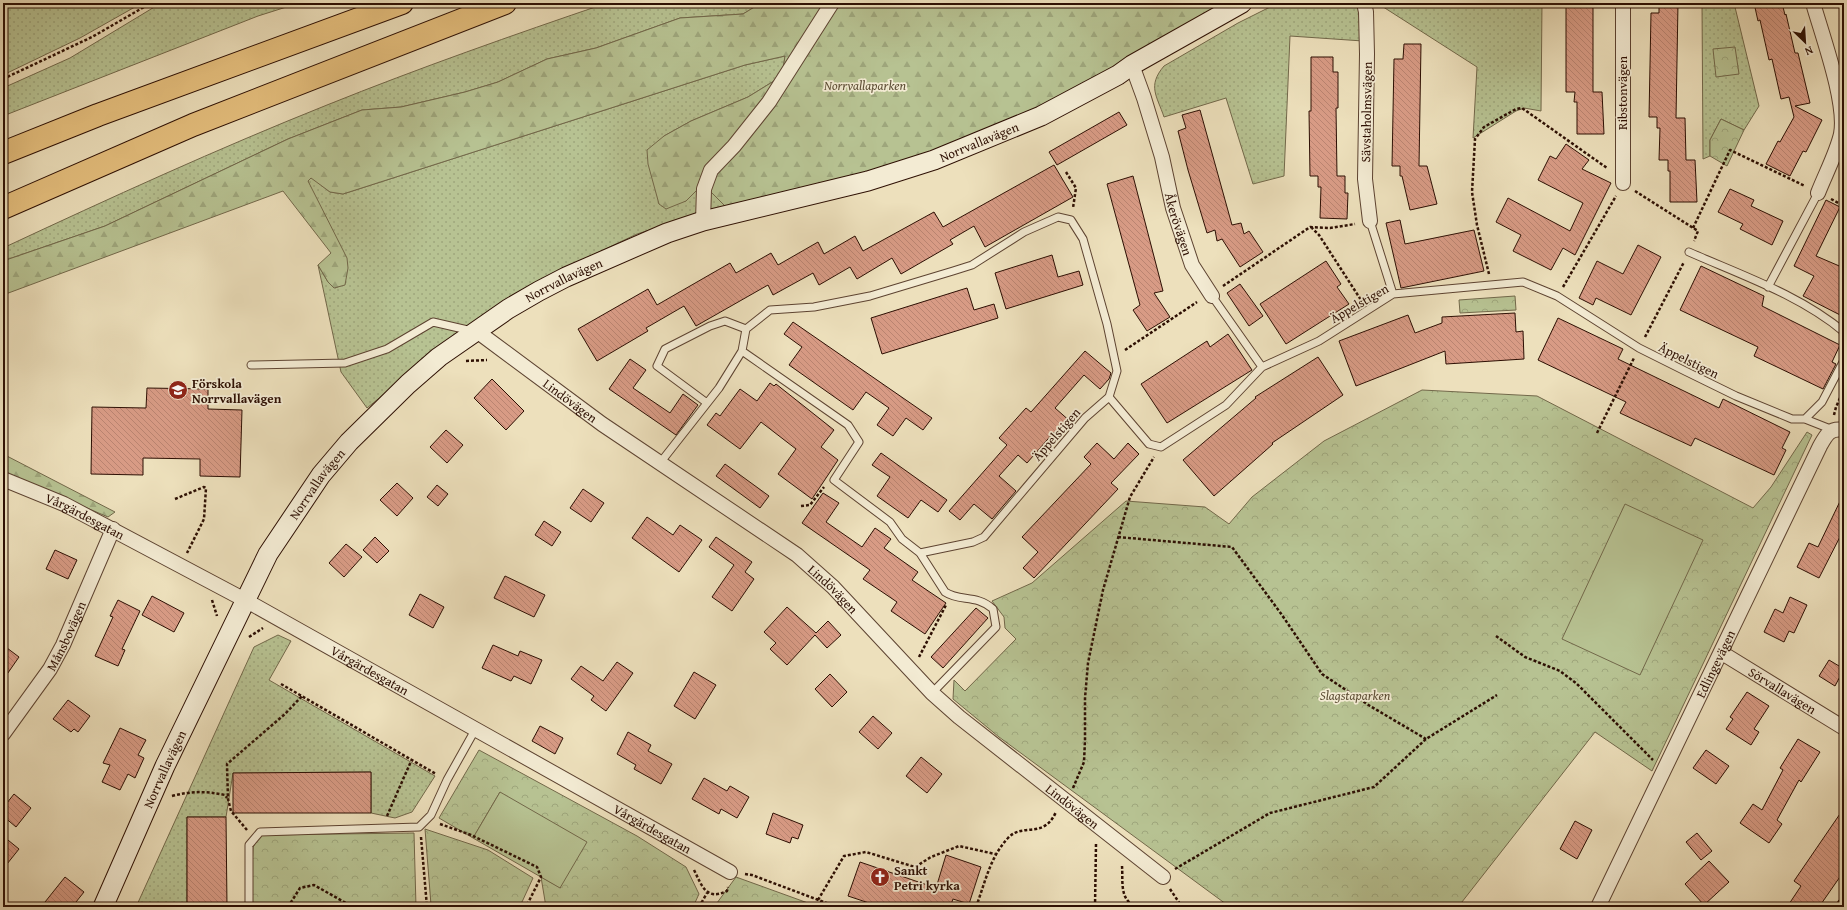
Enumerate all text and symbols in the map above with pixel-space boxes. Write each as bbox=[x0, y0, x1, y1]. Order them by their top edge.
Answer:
north arrow bbox=[1785, 22, 1825, 62]
text: N bbox=[1802, 42, 1816, 60]
street label: Ribstonvägen bbox=[1613, 55, 1632, 130]
street label: Sävstaholmsvägen bbox=[1356, 61, 1377, 163]
park label: Norrvallaparken bbox=[824, 76, 906, 95]
street label: Norrvallavägen bbox=[937, 117, 1022, 167]
street label: Åkerövägen bbox=[1160, 191, 1197, 259]
street label: Norrvallavägen bbox=[522, 253, 606, 307]
street label: Äppelstigen bbox=[1326, 279, 1393, 328]
street label: Äppelstigen bbox=[1655, 338, 1723, 384]
place label: Förskola Norrvallavägen bbox=[192, 374, 282, 408]
street label: Lindövägen bbox=[539, 374, 602, 428]
school or university icon: Förskola Norrvallavägen bbox=[167, 379, 189, 401]
street label: Äppelstigen bbox=[1028, 403, 1085, 465]
street label: Norrvallavägen bbox=[285, 444, 350, 524]
street label: Vårgärdesgatan bbox=[42, 488, 128, 545]
street label: Lindövägen bbox=[804, 560, 863, 619]
street label: Månsbovägen bbox=[42, 598, 91, 674]
street label: Edlingevägen bbox=[1691, 626, 1740, 701]
street label: Vårgärdesgatan bbox=[327, 641, 413, 700]
street label: Sörvallavägen bbox=[1745, 662, 1820, 719]
park label: Slagstaparken bbox=[1320, 686, 1391, 705]
street label: Norrvallavägen bbox=[139, 726, 191, 811]
street label: Lindövägen bbox=[1041, 779, 1104, 834]
street label: Vårgärdesgatan bbox=[610, 799, 695, 859]
place label: Sankt Petri kyrka bbox=[894, 861, 960, 895]
church icon: Sankt Petri kyrka bbox=[869, 866, 891, 888]

